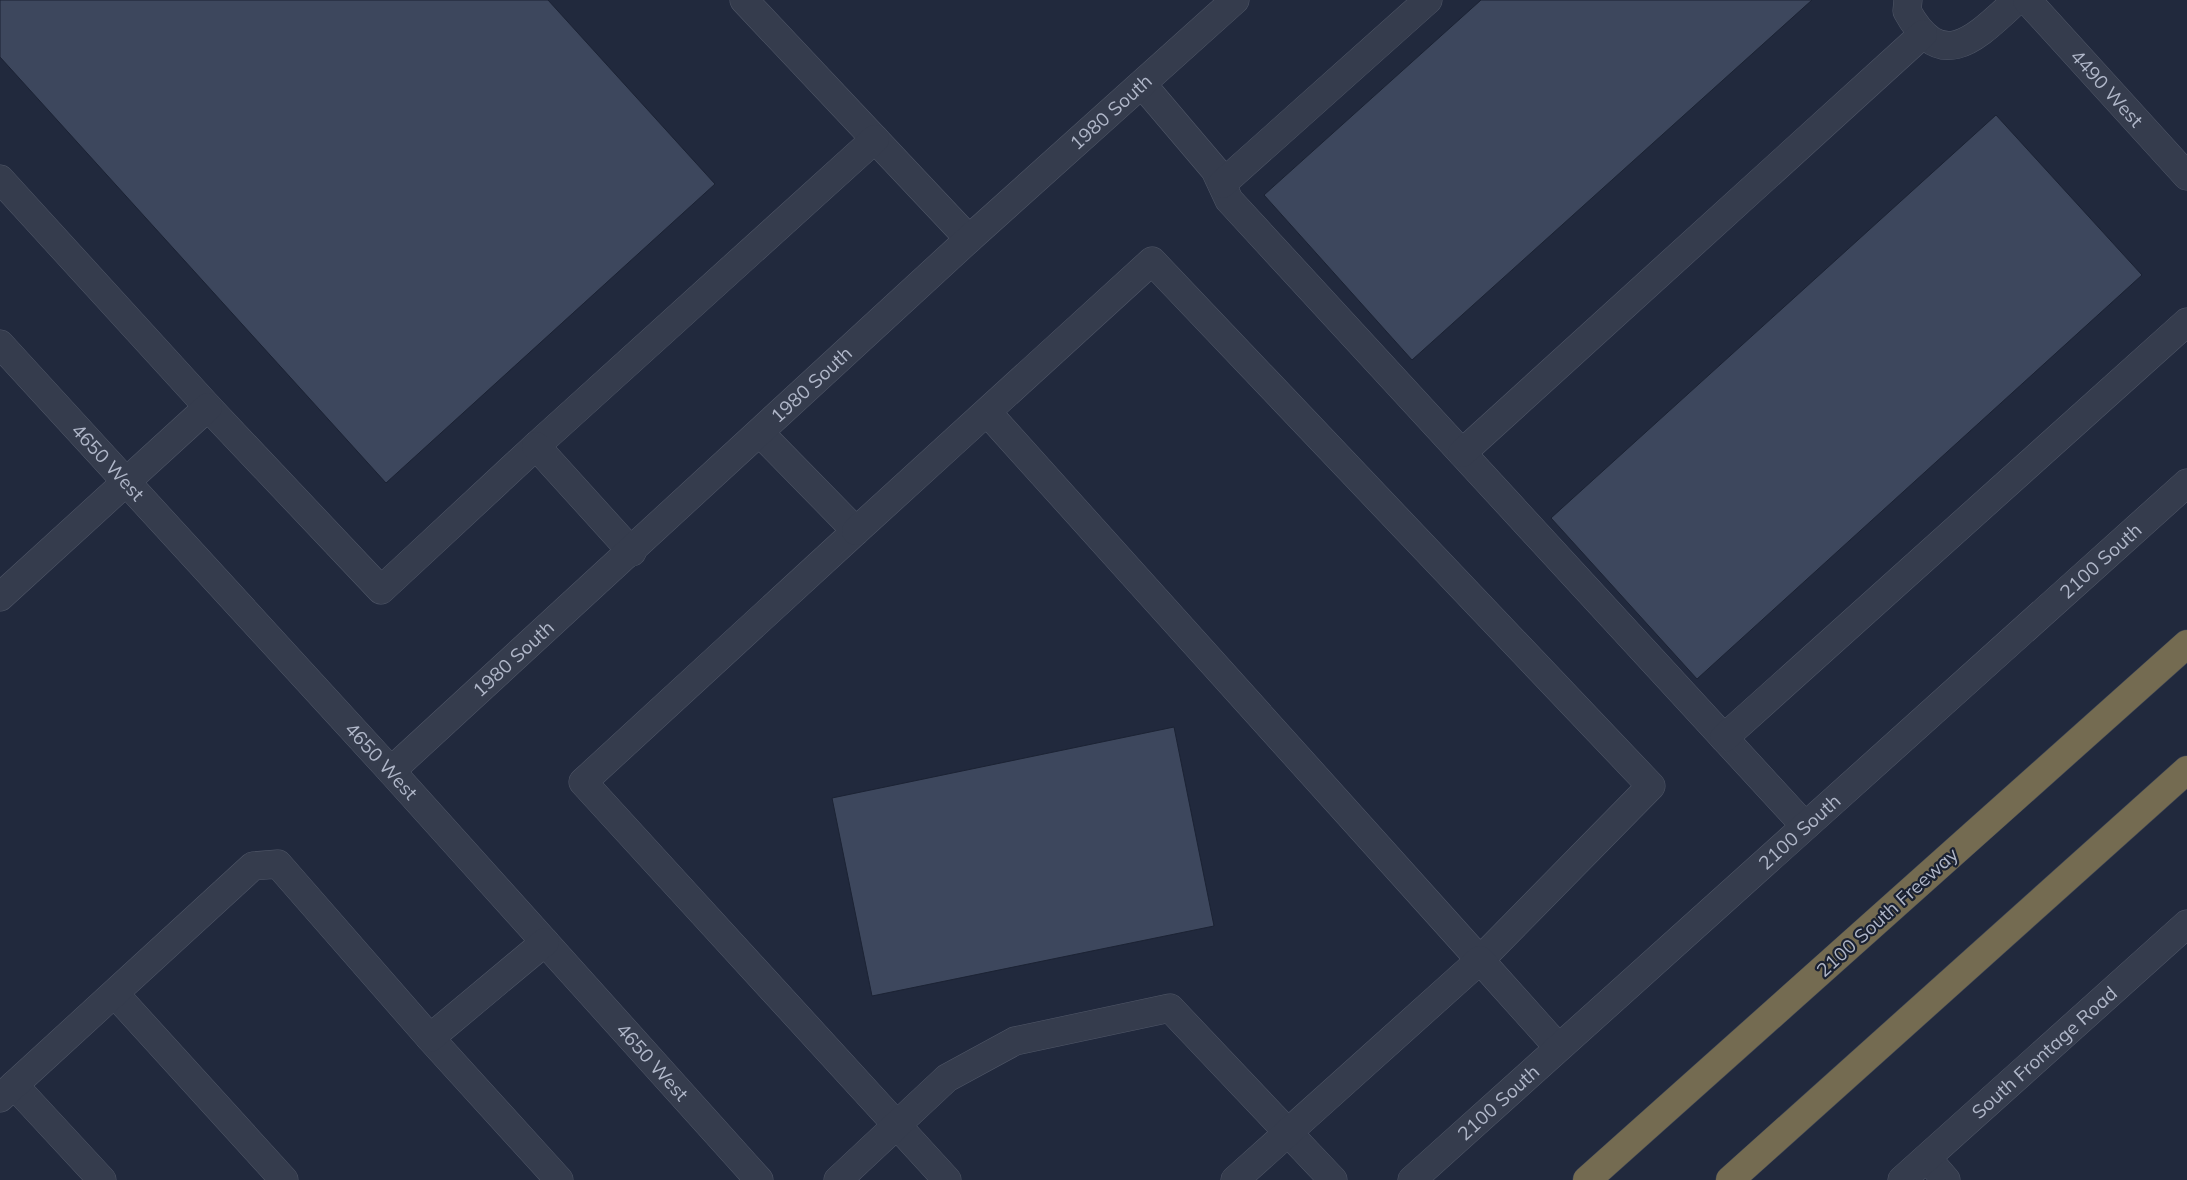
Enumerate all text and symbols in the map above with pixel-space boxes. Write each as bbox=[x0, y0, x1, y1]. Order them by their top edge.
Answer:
street label: 4490 West bbox=[2066, 44, 2149, 132]
street label: 1980 South bbox=[1065, 69, 1157, 155]
street label: 1980 South bbox=[765, 341, 857, 428]
street label: 4650 West bbox=[66, 418, 150, 506]
street label: 2100 South bbox=[2055, 518, 2146, 604]
street label: 1980 South bbox=[467, 615, 559, 702]
street label: 4650 West bbox=[340, 717, 423, 805]
street label: 2100 South bbox=[1753, 789, 1845, 875]
street label: 2100 South Freeway bbox=[1811, 842, 1963, 982]
street label: South Frontage Road bbox=[1966, 981, 2122, 1124]
street label: 4650 West bbox=[611, 1018, 694, 1106]
street label: 2100 South bbox=[1452, 1059, 1544, 1145]

